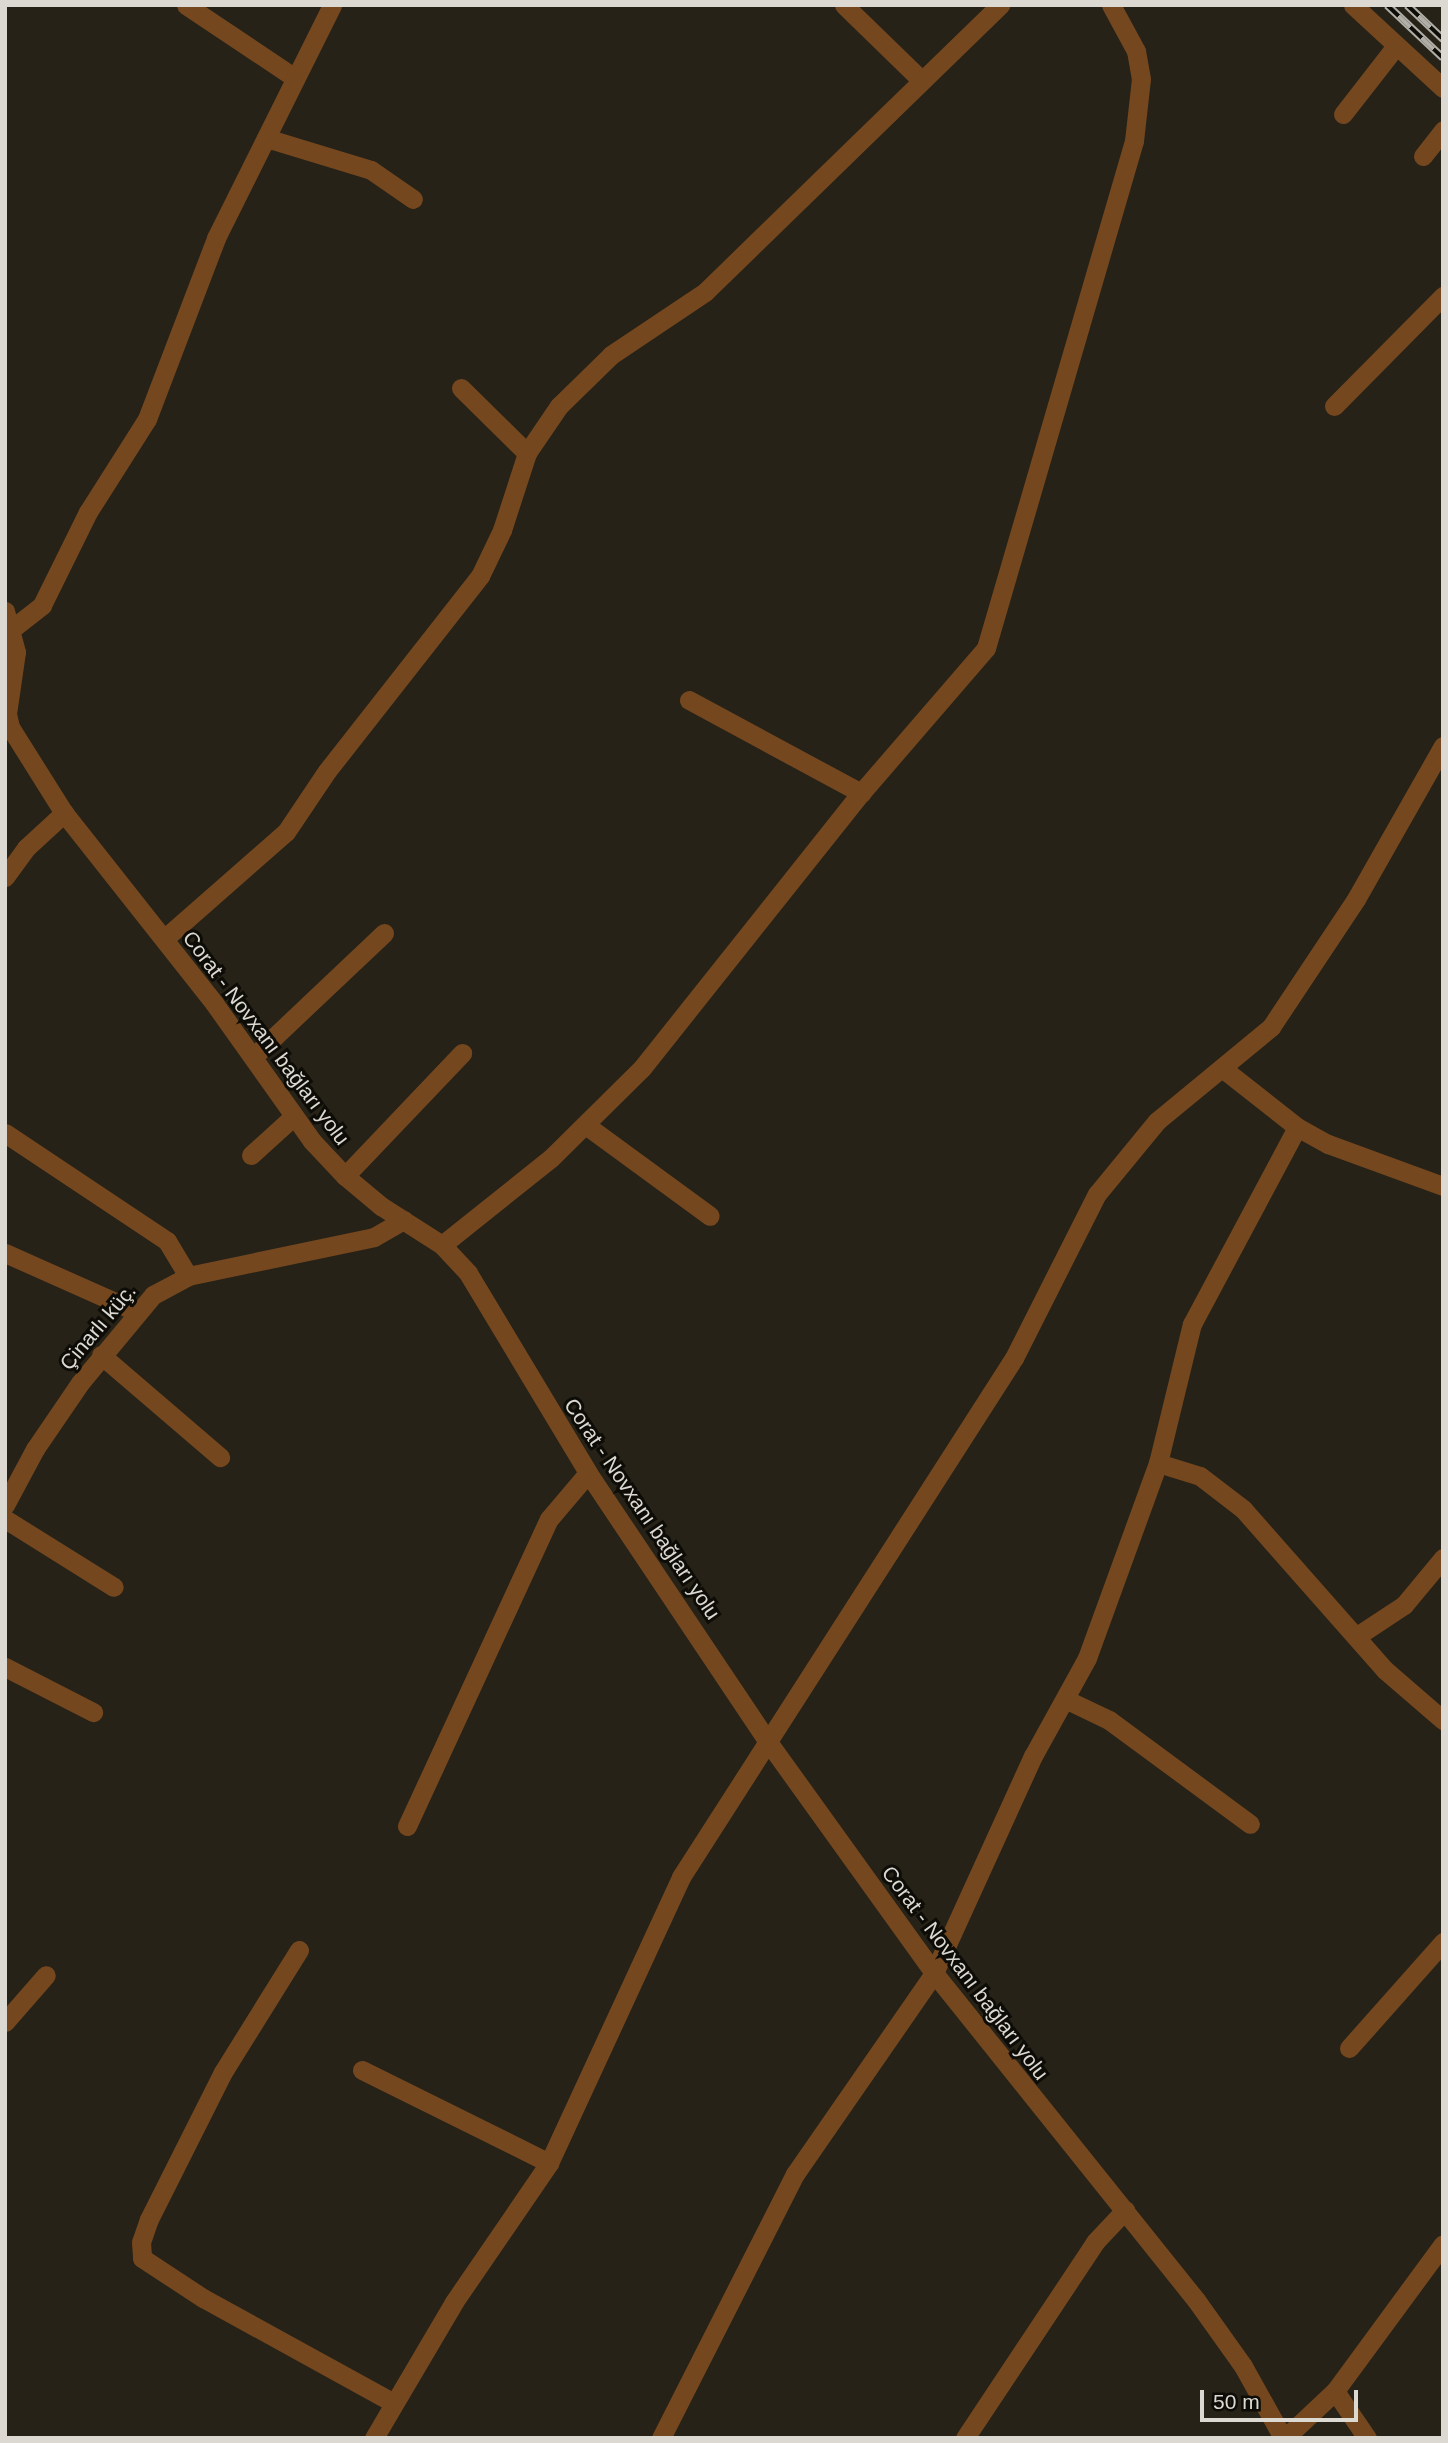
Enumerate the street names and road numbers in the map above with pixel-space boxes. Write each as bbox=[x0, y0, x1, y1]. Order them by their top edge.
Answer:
street label: Corat - Novxanı bağları yolu bbox=[177, 926, 355, 1150]
street label: Çinarlı küç. bbox=[55, 1279, 141, 1375]
street label: Corat - Novxanı bağları yolu bbox=[558, 1394, 726, 1624]
street label: Corat - Novxanı bağları yolu bbox=[876, 1861, 1054, 2085]

